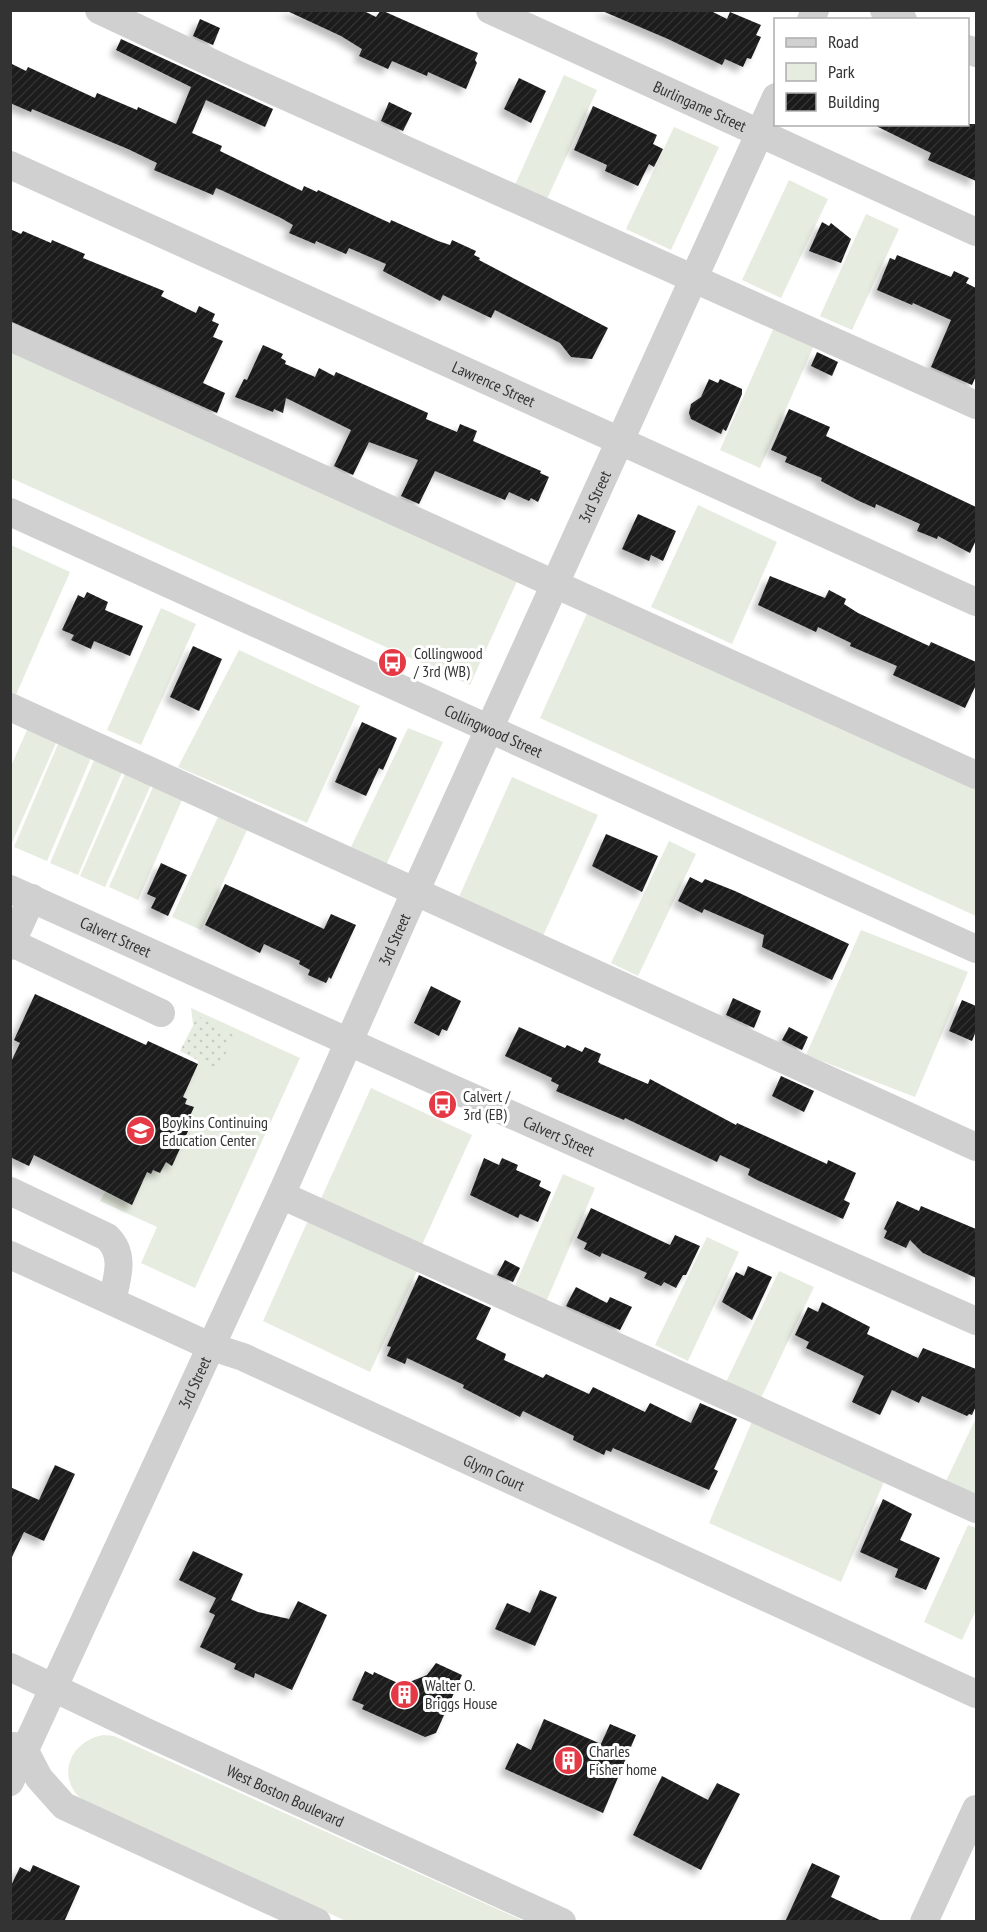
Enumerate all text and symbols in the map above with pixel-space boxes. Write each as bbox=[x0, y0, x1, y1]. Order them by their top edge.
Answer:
legend bbox=[774, 18, 969, 126]
text: Road bbox=[828, 30, 859, 53]
text: Park bbox=[828, 60, 855, 83]
street label: Burlingame Street bbox=[650, 76, 750, 136]
text: Building bbox=[828, 90, 880, 113]
street label: Lawrence Street bbox=[449, 356, 539, 412]
street label: 3rd Street bbox=[574, 467, 615, 526]
place label: Collingwood / 3rd (WB) bbox=[413, 643, 483, 681]
bus stop icon: Collingwood / 3rd (WB) bbox=[377, 646, 409, 678]
street label: Collingwood Street bbox=[442, 700, 546, 762]
street label: 3rd Street bbox=[374, 910, 415, 969]
street label: Calvert Street bbox=[77, 912, 155, 962]
place label: Calvert / 3rd (EB) bbox=[463, 1086, 512, 1124]
bus stop icon: Calvert / 3rd (EB) bbox=[426, 1089, 458, 1121]
street label: Calvert Street bbox=[520, 1111, 598, 1161]
place label: Boykins Continuing Education Center bbox=[162, 1112, 268, 1150]
school or university icon: Boykins Continuing Education Center bbox=[125, 1115, 157, 1147]
street label: 3rd Street bbox=[174, 1353, 215, 1412]
street label: Glynn Court bbox=[460, 1450, 528, 1495]
place label: Walter O. Briggs House bbox=[425, 1675, 497, 1713]
building icon: Walter O. Briggs House bbox=[388, 1678, 420, 1710]
place label: Charles Fisher home bbox=[589, 1741, 657, 1779]
building icon: Charles Fisher home bbox=[552, 1744, 584, 1776]
street label: West Boston Boulevard bbox=[223, 1760, 347, 1831]

